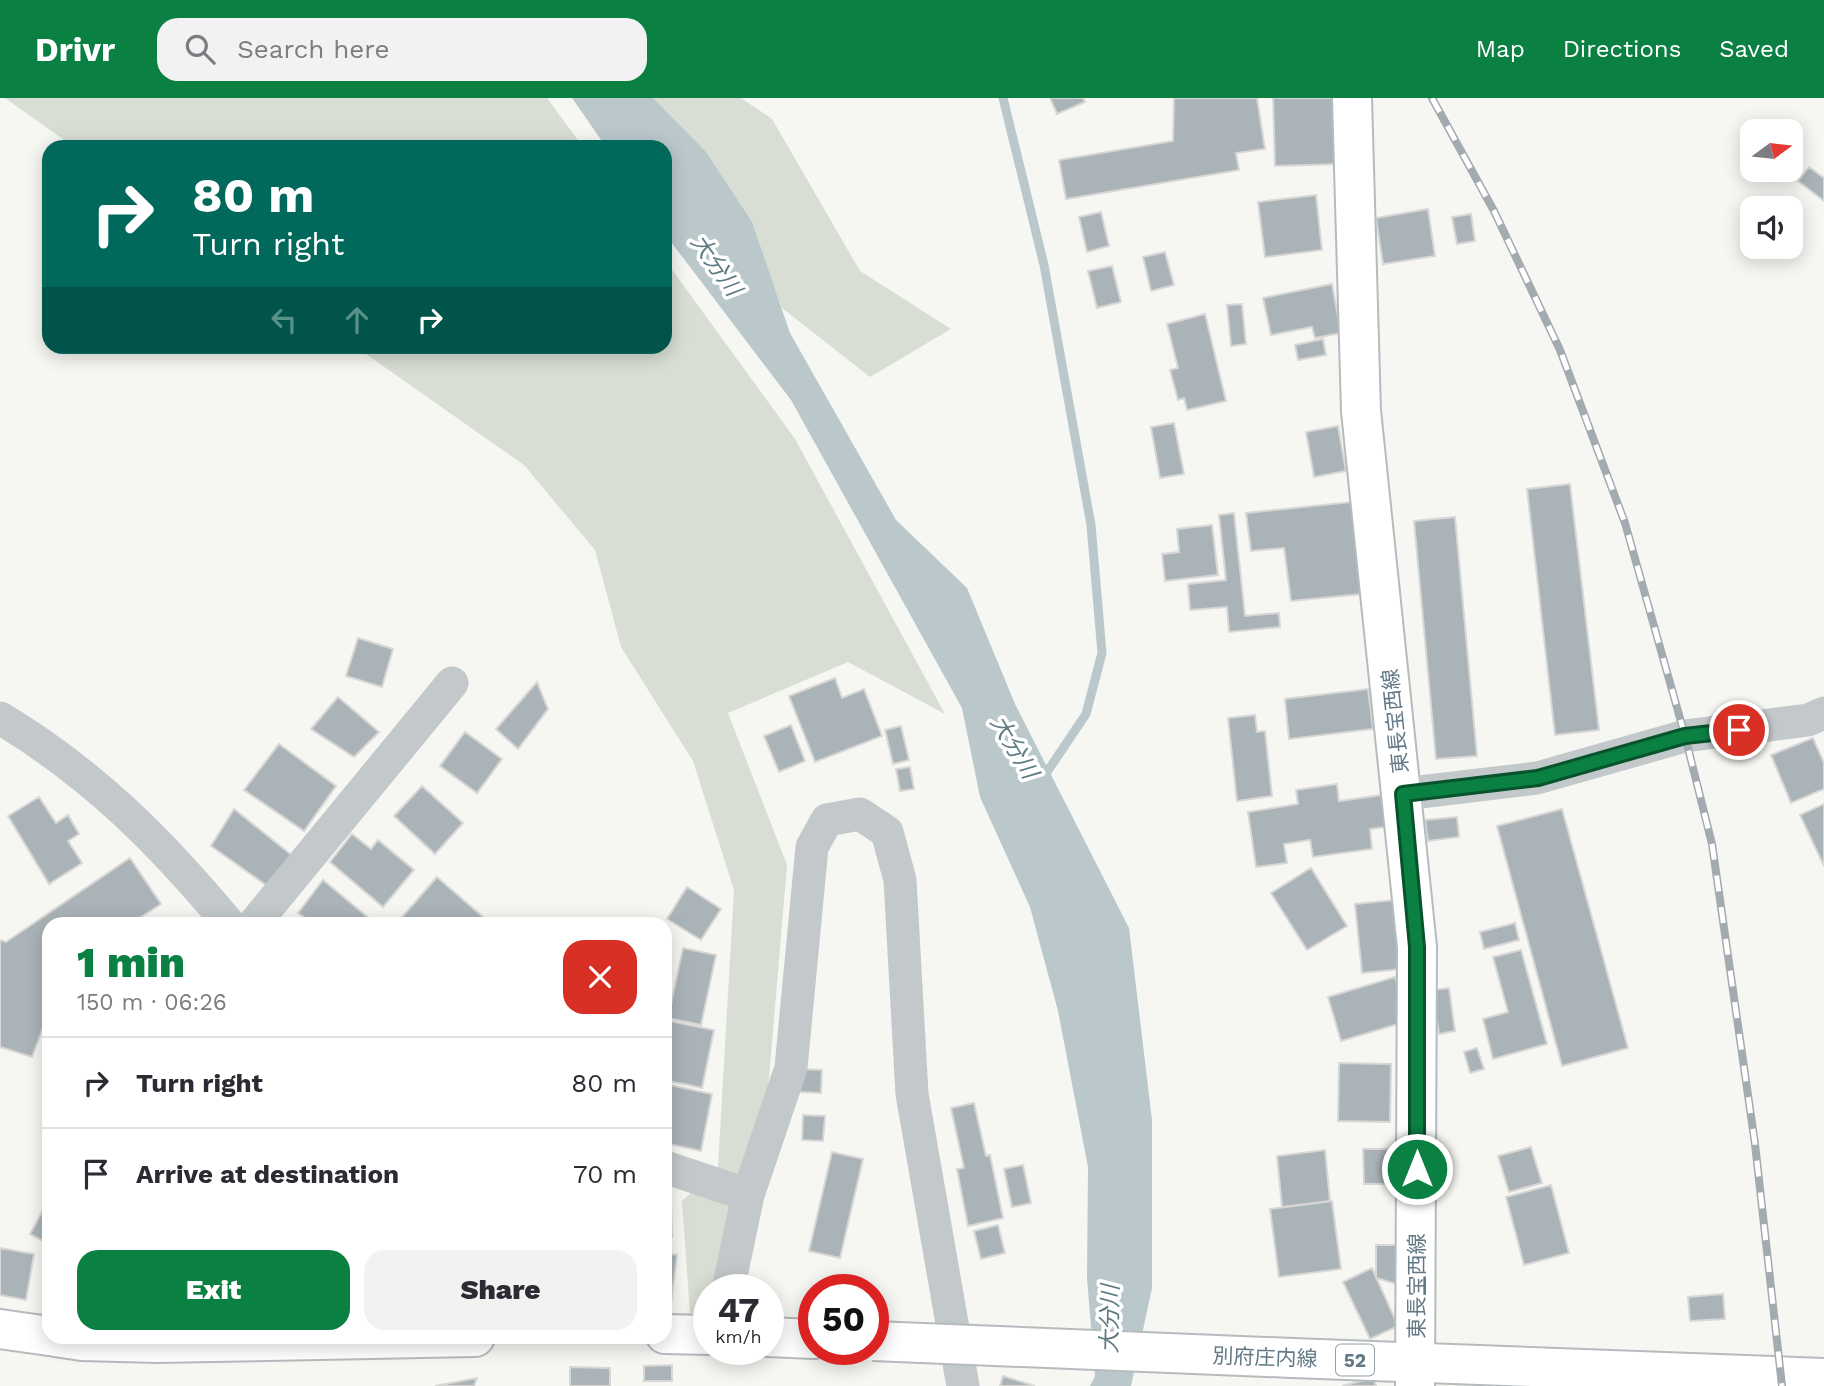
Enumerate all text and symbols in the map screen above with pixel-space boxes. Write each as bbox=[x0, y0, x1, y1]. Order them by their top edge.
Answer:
search box bbox=[157, 18, 647, 81]
text: Drivr bbox=[35, 30, 115, 69]
icon: search bbox=[181, 30, 219, 68]
text: Search here bbox=[237, 34, 390, 64]
text: Map bbox=[1476, 35, 1525, 63]
text: Directions bbox=[1563, 35, 1681, 63]
text: Saved bbox=[1719, 35, 1789, 63]
north arrow bbox=[1740, 119, 1802, 182]
map controls bbox=[1740, 119, 1803, 259]
text: 80 m bbox=[192, 166, 314, 224]
icon: right bbox=[77, 168, 168, 259]
button: sound bbox=[1740, 196, 1803, 259]
text: Turn right bbox=[192, 225, 344, 263]
water label: 大分川 bbox=[685, 229, 749, 303]
icon: left bbox=[265, 301, 303, 339]
icon: ahead bbox=[338, 301, 376, 339]
icon: right bbox=[411, 301, 449, 339]
street label: 東長宝西線 bbox=[1377, 667, 1413, 775]
pin bbox=[1709, 700, 1769, 760]
water label: 大分川 bbox=[985, 710, 1045, 786]
icon: arrive bbox=[1720, 711, 1758, 749]
text: 1 min bbox=[77, 938, 185, 987]
button: close bbox=[563, 940, 637, 1014]
text: 150 m · 06:26 bbox=[77, 989, 227, 1016]
icon: right bbox=[77, 1064, 115, 1102]
text: Turn right bbox=[136, 1068, 263, 1098]
text: 80 m bbox=[571, 1068, 637, 1098]
position arrow bbox=[1380, 1132, 1454, 1206]
icon: arrive bbox=[77, 1155, 115, 1193]
text: Arrive at destination bbox=[136, 1159, 399, 1189]
text: 70 m bbox=[573, 1159, 637, 1189]
street label: 東長宝西線 bbox=[1404, 1234, 1429, 1339]
button: Exit bbox=[77, 1250, 350, 1330]
button: Share bbox=[364, 1250, 637, 1330]
speed limit sign: 50 bbox=[798, 1274, 889, 1365]
water label: 大分川 bbox=[1096, 1281, 1124, 1354]
text: 47 bbox=[717, 1289, 760, 1331]
text: km/h bbox=[715, 1326, 762, 1347]
street label: 別府庄内線 bbox=[1212, 1343, 1318, 1371]
road number: 52 bbox=[1336, 1344, 1374, 1376]

